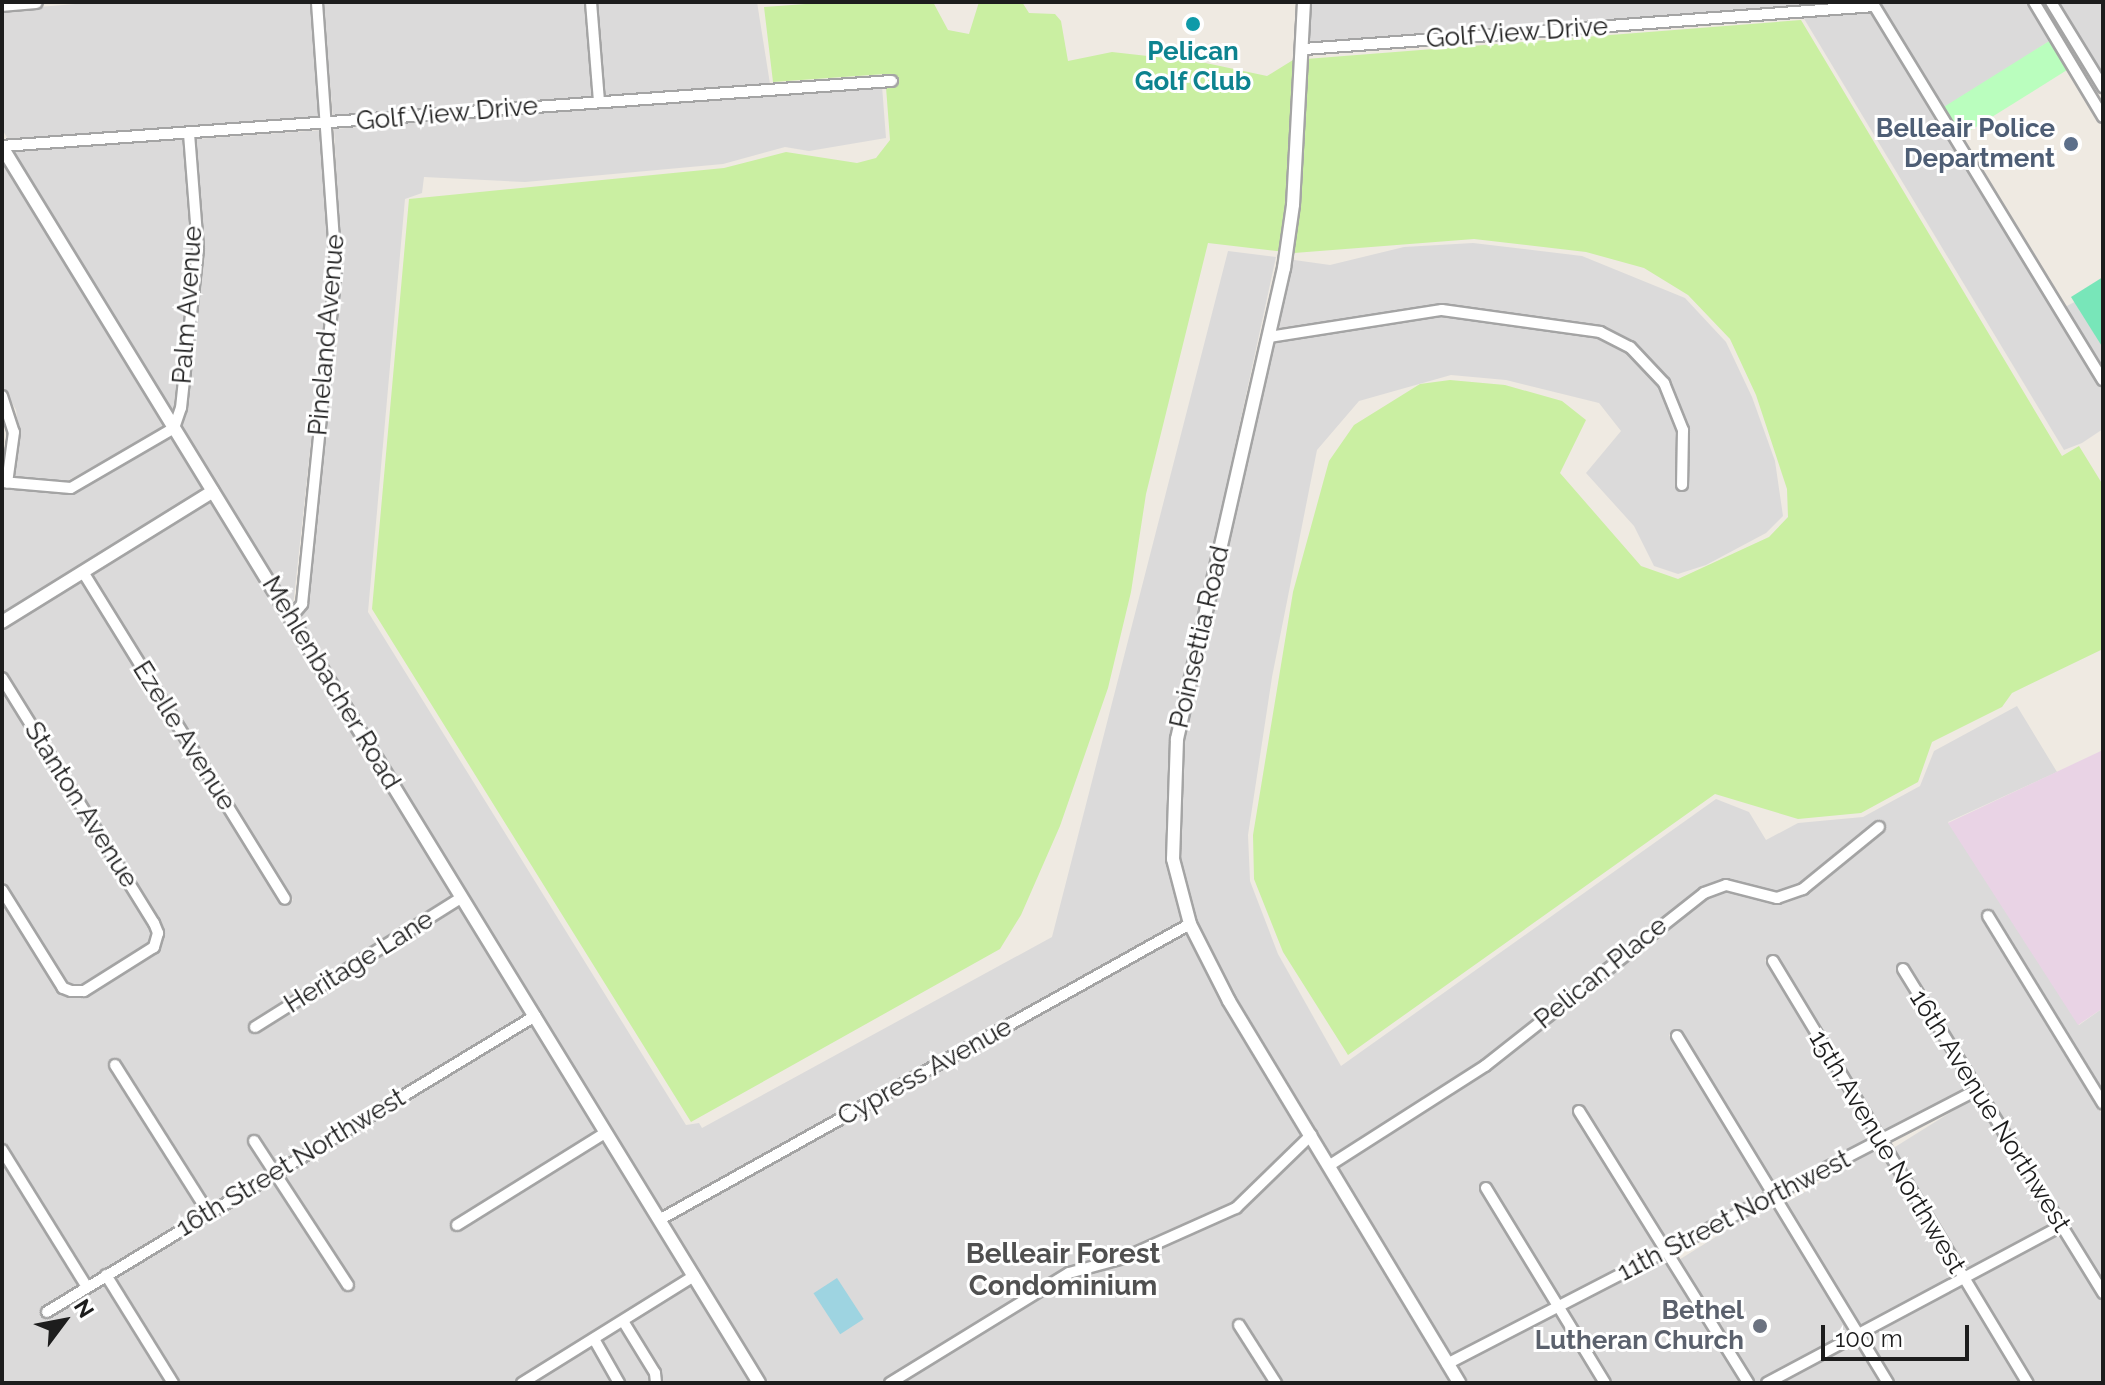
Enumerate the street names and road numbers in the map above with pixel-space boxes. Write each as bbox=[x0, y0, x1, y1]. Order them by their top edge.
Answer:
street label: Golf View Drive bbox=[1424, 11, 1610, 55]
street label: Golf View Drive bbox=[354, 90, 540, 138]
street label: Palm Avenue bbox=[167, 225, 209, 385]
street label: Pineland Avenue bbox=[303, 233, 351, 437]
street label: Poinsettia Road bbox=[1164, 543, 1236, 731]
street label: Mehlenbacher Road bbox=[255, 571, 407, 795]
street label: Ezelle Avenue bbox=[125, 655, 243, 817]
street label: Stanton Avenue bbox=[17, 716, 145, 894]
street label: Heritage Lane bbox=[279, 904, 439, 1020]
street label: Pelican Place bbox=[1529, 910, 1673, 1036]
street label: 16th Avenue Northwest bbox=[1902, 984, 2078, 1238]
street label: Cypress Avenue bbox=[832, 1011, 1018, 1133]
street label: 15th Avenue Northwest bbox=[1802, 1024, 1972, 1280]
street label: 16th Street Northwest bbox=[171, 1082, 411, 1244]
street label: 11th Street Northwest bbox=[1613, 1144, 1855, 1288]

